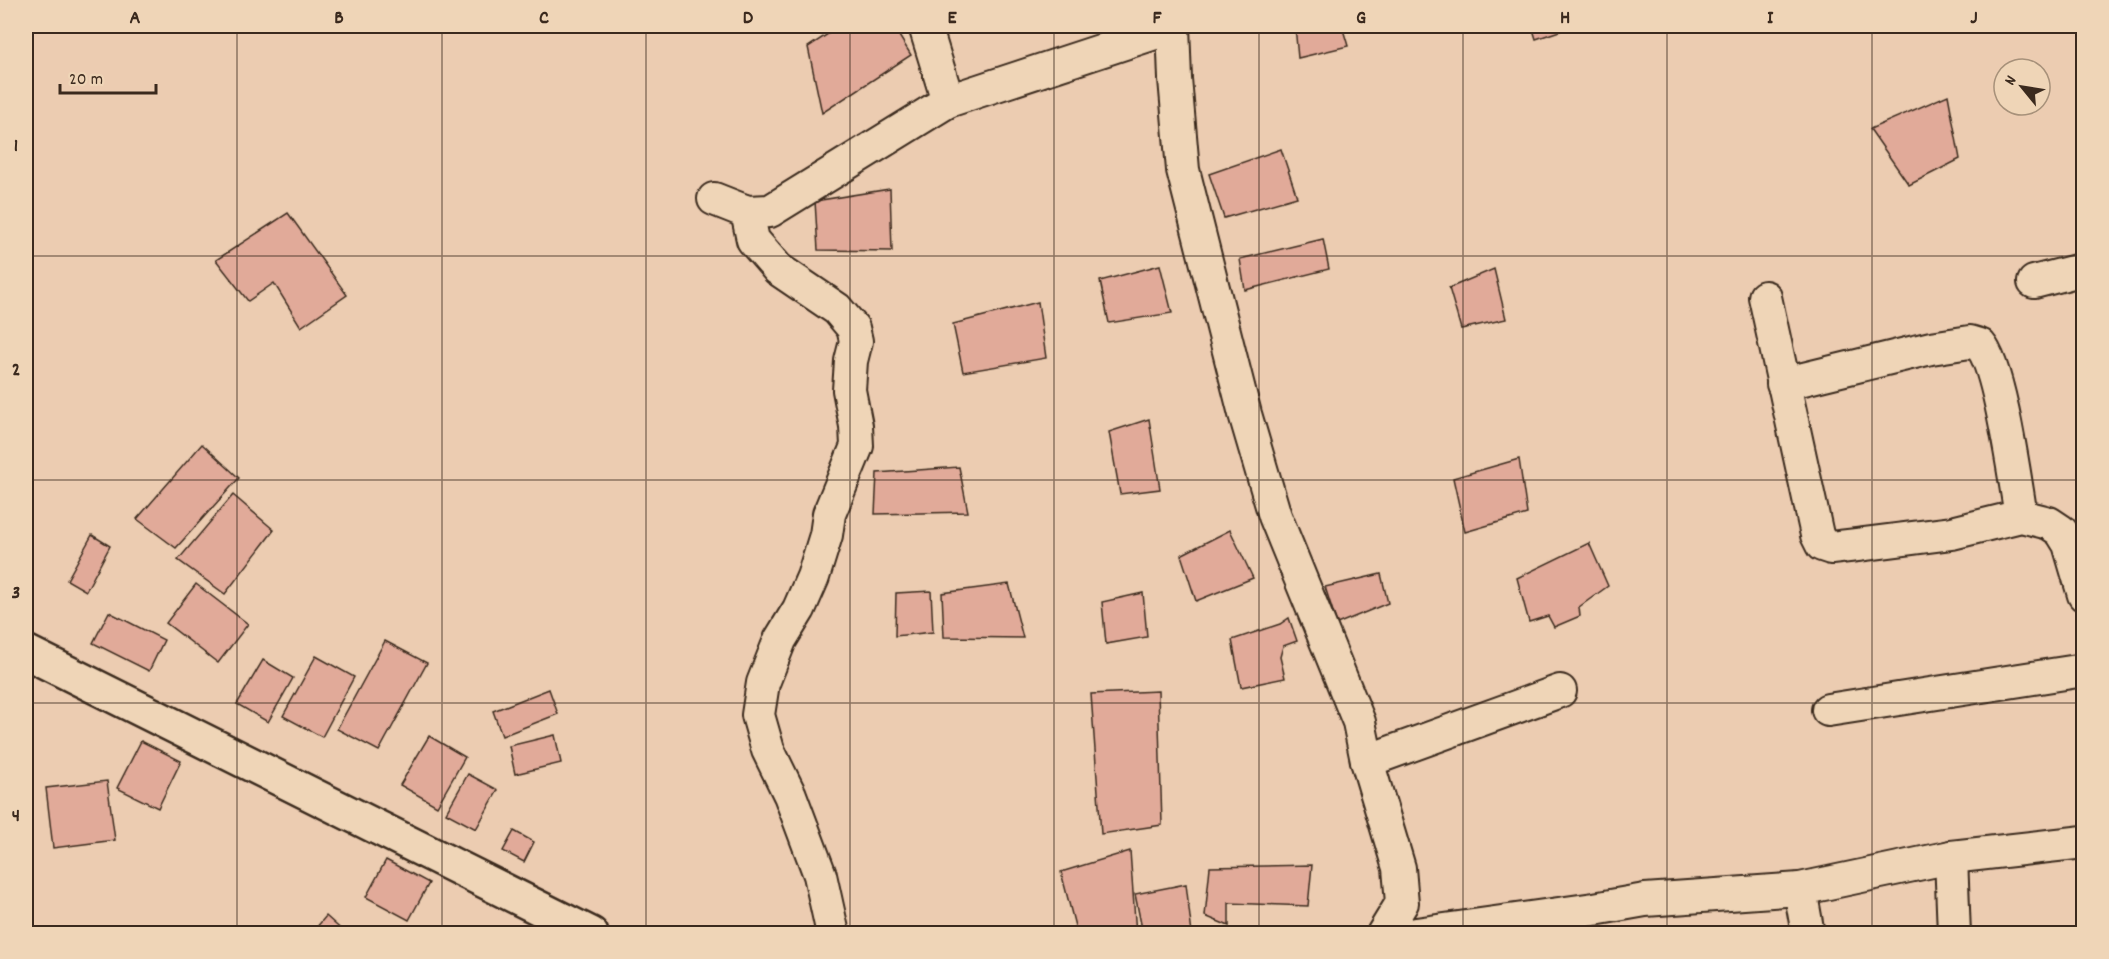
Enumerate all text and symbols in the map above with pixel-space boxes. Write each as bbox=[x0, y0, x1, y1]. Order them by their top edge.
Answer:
text: A bbox=[130, 5, 141, 33]
text: B bbox=[334, 5, 344, 33]
text: C bbox=[539, 5, 549, 33]
text: D bbox=[743, 5, 754, 33]
text: E bbox=[947, 5, 957, 33]
text: F bbox=[1153, 5, 1163, 33]
text: G bbox=[1356, 5, 1366, 33]
text: H bbox=[1560, 5, 1570, 33]
text: I bbox=[1767, 5, 1774, 33]
text: J bbox=[1970, 5, 1978, 33]
scale bar bbox=[60, 57, 156, 95]
north arrow bbox=[1992, 57, 2052, 117]
text: 20 m bbox=[69, 68, 103, 93]
text: N bbox=[1999, 71, 2023, 90]
text: 1 bbox=[14, 133, 18, 161]
text: 2 bbox=[12, 357, 20, 385]
text: 3 bbox=[12, 580, 20, 608]
text: 4 bbox=[12, 803, 20, 831]

